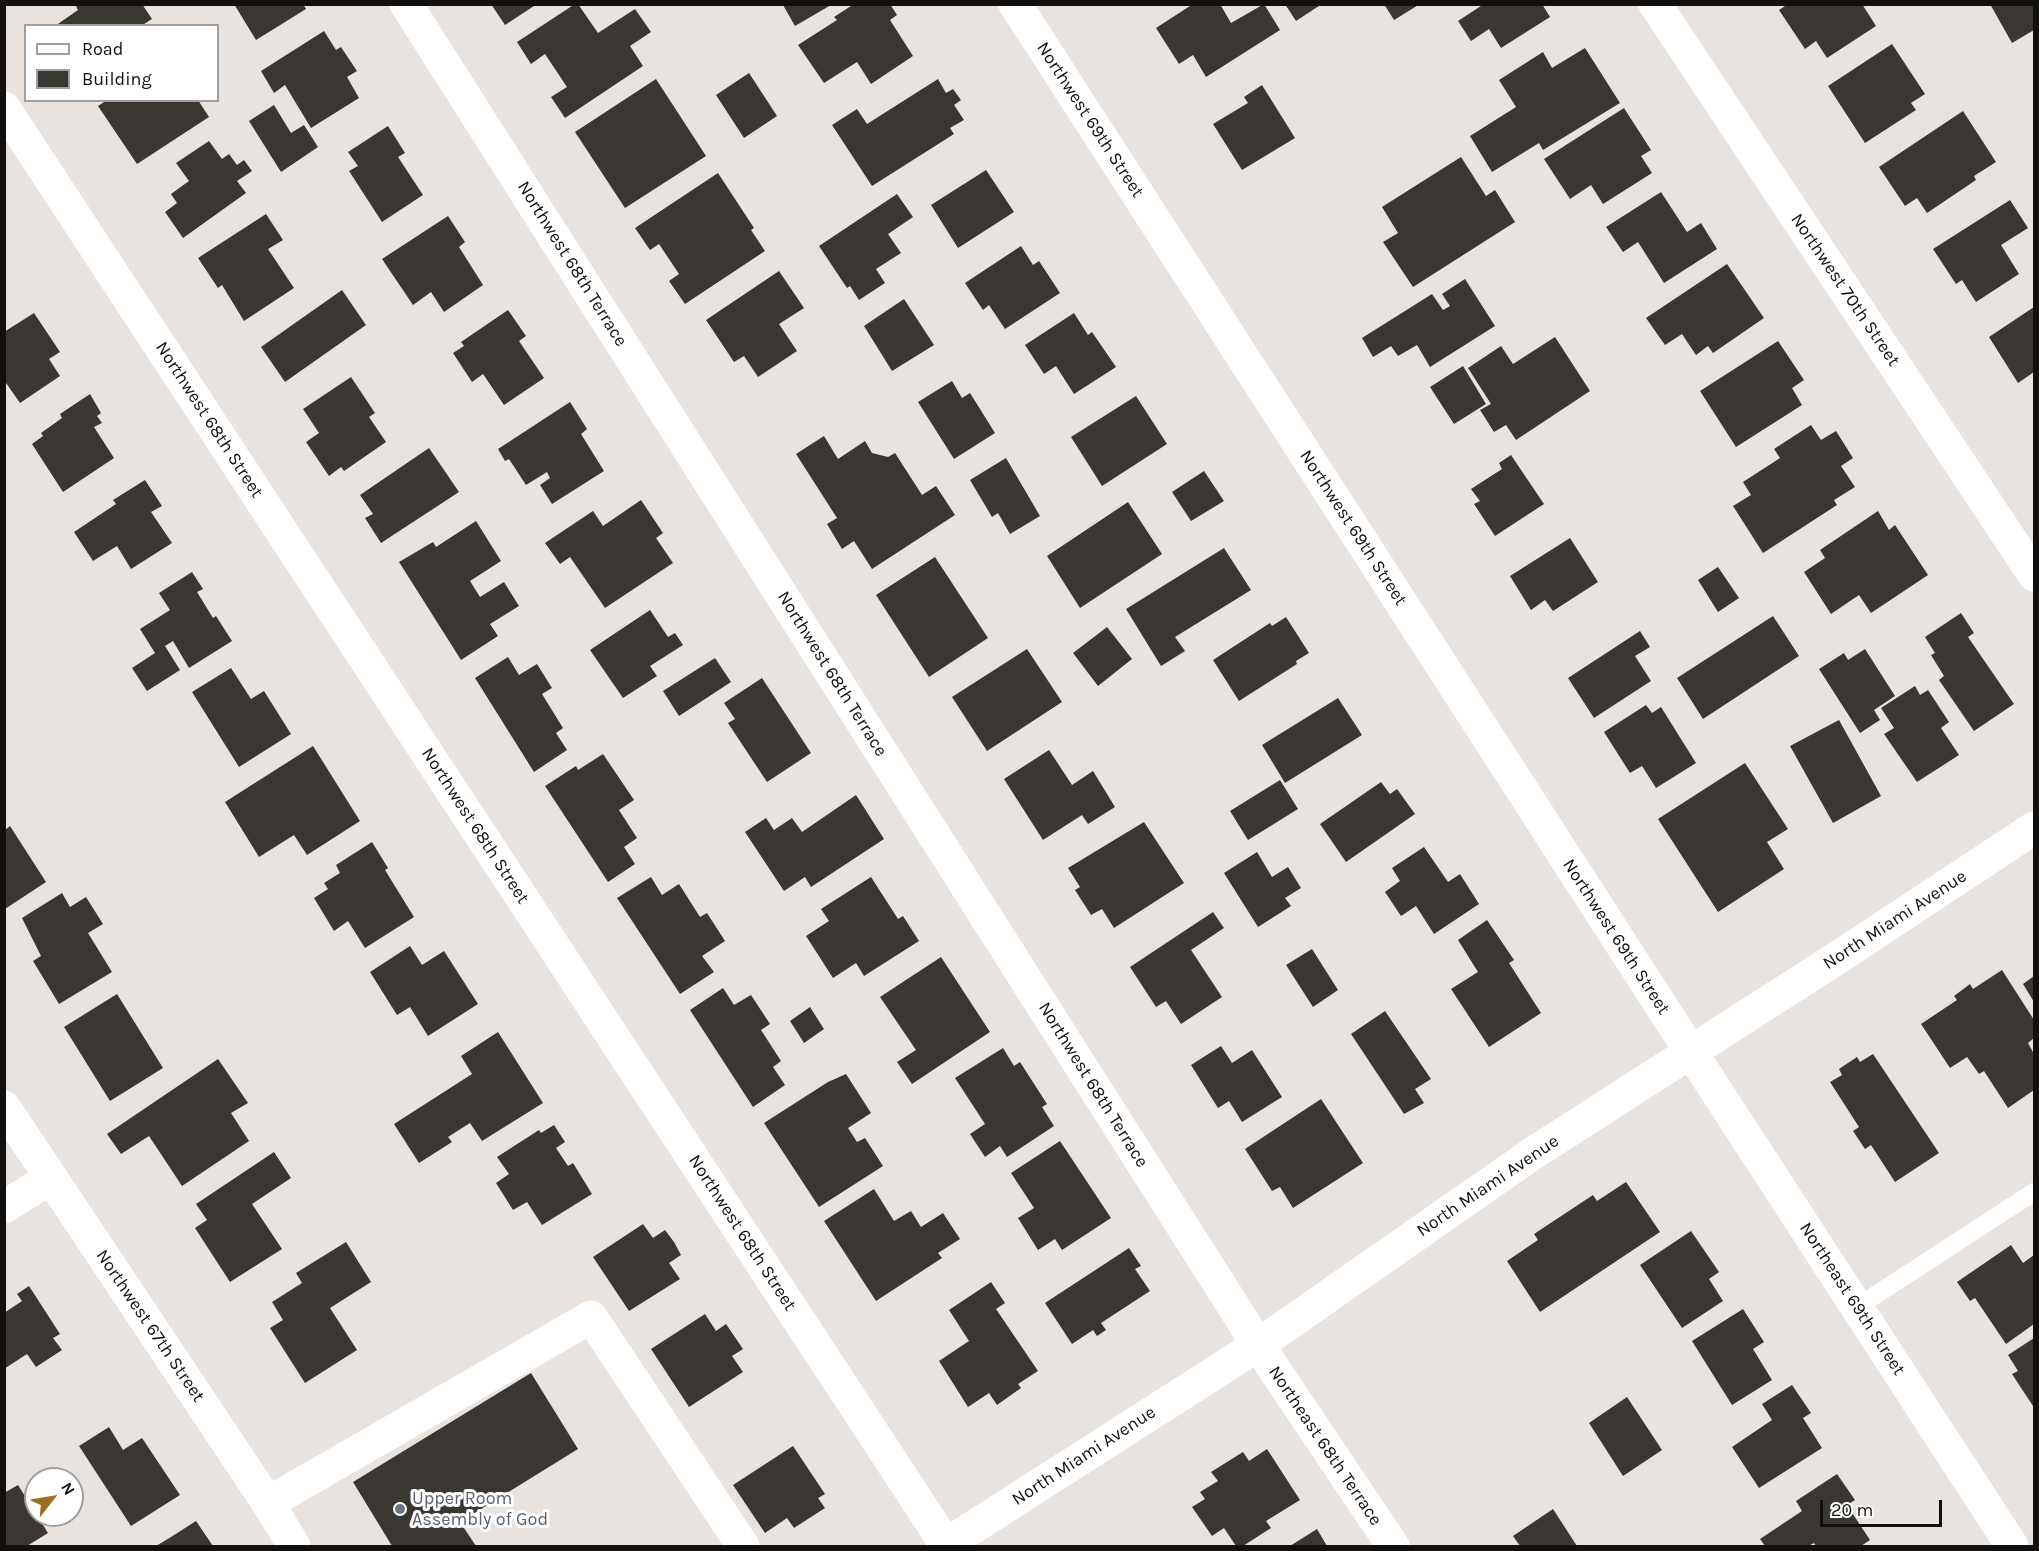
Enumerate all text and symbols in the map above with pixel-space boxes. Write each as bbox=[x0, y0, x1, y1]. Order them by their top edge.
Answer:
legend bbox=[24, 24, 219, 102]
text: Road bbox=[82, 38, 123, 60]
street label: Northwest 69th Street bbox=[1032, 38, 1148, 202]
text: Building bbox=[82, 68, 152, 90]
street label: Northwest 68th Terrace bbox=[512, 177, 632, 351]
street label: Northwest 70th Street bbox=[1786, 210, 1904, 370]
street label: Northwest 68th Street bbox=[150, 338, 268, 502]
street label: Northwest 69th Street bbox=[1295, 446, 1411, 610]
street label: Northwest 68th Terrace bbox=[772, 587, 892, 761]
street label: Northwest 68th Street bbox=[416, 744, 534, 908]
street label: Northwest 69th Street bbox=[1558, 855, 1674, 1019]
street label: North Miami Avenue bbox=[1819, 866, 1971, 974]
street label: Northwest 68th Terrace bbox=[1033, 998, 1153, 1172]
street label: North Miami Avenue bbox=[1413, 1130, 1563, 1242]
street label: Northwest 68th Street bbox=[683, 1151, 801, 1315]
street label: Northeast 69th Street bbox=[1794, 1218, 1910, 1380]
street label: Northwest 67th Street bbox=[91, 1246, 209, 1406]
street label: Northeast 68th Terrace bbox=[1264, 1362, 1386, 1530]
street label: North Miami Avenue bbox=[1008, 1402, 1160, 1510]
north arrow bbox=[24, 1467, 84, 1527]
text: N bbox=[57, 1479, 79, 1498]
place label: Upper Room Assembly of God bbox=[412, 1488, 548, 1530]
scale bar bbox=[1823, 1488, 1944, 1526]
text: 20 m bbox=[1831, 1499, 1873, 1521]
marker: Upper Room Assembly of God bbox=[393, 1502, 407, 1516]

